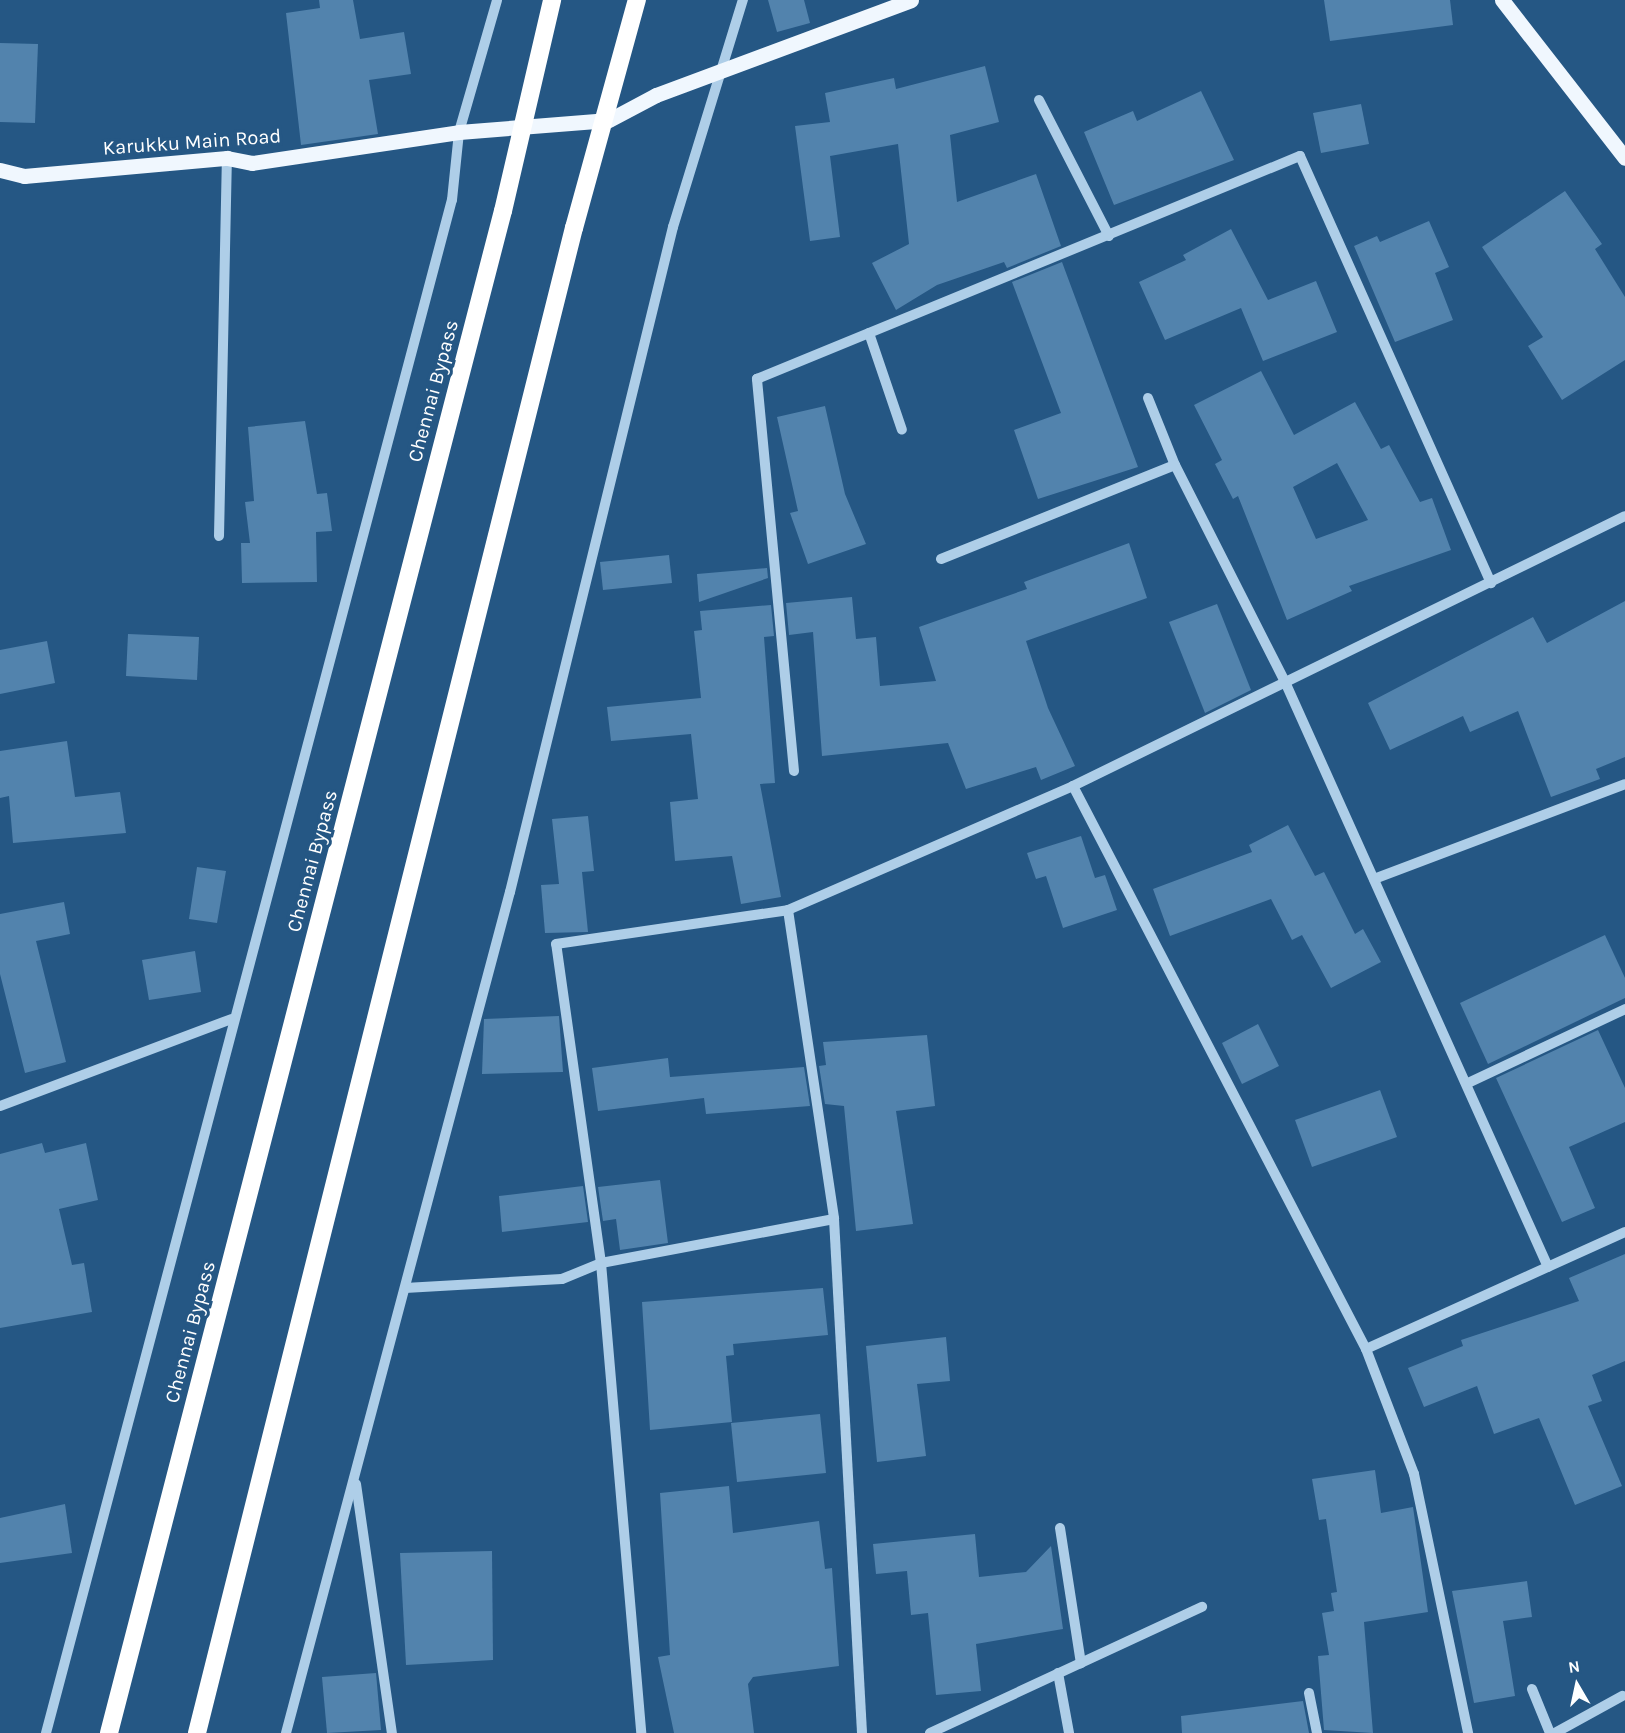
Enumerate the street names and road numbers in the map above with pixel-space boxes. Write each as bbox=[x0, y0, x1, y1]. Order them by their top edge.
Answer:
street label: Karukku Main Road bbox=[102, 124, 282, 160]
street label: Chennai Bypass bbox=[403, 317, 463, 465]
street label: Chennai Bypass bbox=[282, 787, 342, 935]
street label: Chennai Bypass bbox=[160, 1258, 220, 1406]

